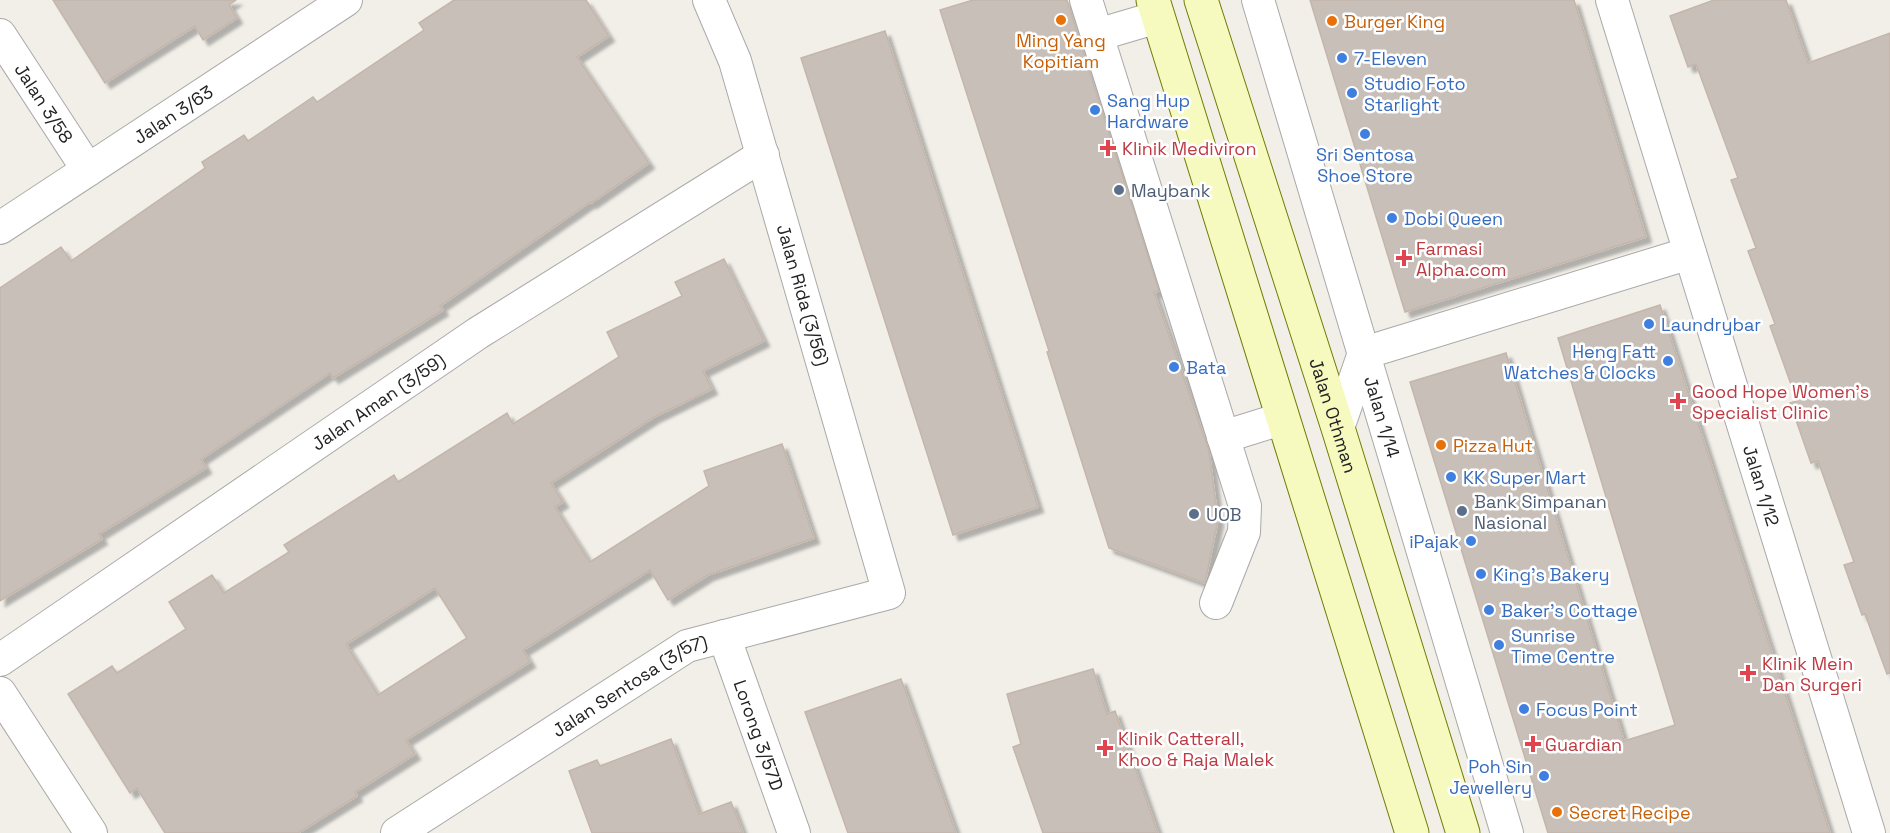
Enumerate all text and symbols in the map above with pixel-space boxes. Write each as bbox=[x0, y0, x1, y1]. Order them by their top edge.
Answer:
place label: Burger King bbox=[1344, 10, 1445, 33]
marker: Ming Yang Kopitiam bbox=[1054, 13, 1068, 27]
marker: Burger King bbox=[1325, 14, 1339, 28]
place label: Ming Yang Kopitiam bbox=[1016, 29, 1106, 73]
place label: 7-Eleven bbox=[1354, 47, 1427, 70]
marker: 7-Eleven bbox=[1335, 51, 1349, 65]
street label: Jalan 3/58 bbox=[10, 59, 79, 147]
place label: Studio Foto Starlight bbox=[1364, 72, 1466, 116]
street label: Jalan 3/63 bbox=[129, 80, 217, 149]
marker: Studio Foto Starlight bbox=[1345, 86, 1359, 100]
place label: Sang Hup Hardware bbox=[1107, 89, 1190, 133]
marker: Sang Hup Hardware bbox=[1088, 103, 1102, 117]
marker: Sri Sentosa Shoe Store bbox=[1358, 127, 1372, 141]
place label: Klinik Mediviron bbox=[1122, 137, 1257, 160]
marker: Klinik Mediviron bbox=[1099, 139, 1117, 157]
place label: Sri Sentosa Shoe Store bbox=[1316, 143, 1414, 187]
place label: Maybank bbox=[1131, 179, 1211, 202]
marker: Maybank bbox=[1112, 183, 1126, 197]
place label: Dobi Queen bbox=[1404, 207, 1503, 230]
marker: Dobi Queen bbox=[1385, 211, 1399, 225]
street label: Jalan Rida (3/56) bbox=[772, 222, 834, 368]
place label: Farmasi Alpha.com bbox=[1416, 237, 1507, 281]
marker: Farmasi Alpha.com bbox=[1397, 251, 1411, 265]
place label: Laundrybar bbox=[1661, 313, 1761, 336]
marker: Laundrybar bbox=[1642, 317, 1656, 331]
place label: Heng Fatt Watches & Clocks bbox=[1504, 340, 1656, 384]
street label: Jalan Aman (3/59) bbox=[307, 348, 449, 455]
marker: Heng Fatt Watches & Clocks bbox=[1661, 354, 1675, 368]
street label: Jalan Othman bbox=[1305, 355, 1363, 476]
place label: Bata bbox=[1186, 356, 1226, 379]
marker: Bata bbox=[1167, 360, 1181, 374]
street label: Jalan 1/14 bbox=[1360, 373, 1406, 460]
place label: Good Hope Women's Specialist Clinic bbox=[1692, 380, 1869, 424]
marker: Good Hope Women's Specialist Clinic bbox=[1669, 392, 1687, 410]
place label: Pizza Hut bbox=[1453, 434, 1533, 457]
marker: Pizza Hut bbox=[1434, 438, 1448, 452]
street label: Jalan 1/12 bbox=[1738, 442, 1785, 529]
place label: KK Super Mart bbox=[1463, 466, 1586, 489]
marker: KK Super Mart bbox=[1444, 470, 1458, 484]
place label: Bank Simpanan Nasional bbox=[1474, 490, 1607, 534]
place label: UOB bbox=[1206, 503, 1241, 526]
marker: Bank Simpanan Nasional bbox=[1455, 504, 1469, 518]
marker: UOB bbox=[1187, 507, 1201, 521]
place label: iPajak bbox=[1409, 530, 1459, 553]
marker: iPajak bbox=[1464, 534, 1478, 548]
place label: King's Bakery bbox=[1493, 563, 1609, 586]
marker: King's Bakery bbox=[1474, 567, 1488, 581]
place label: Baker's Cottage bbox=[1501, 599, 1638, 622]
marker: Baker's Cottage bbox=[1482, 603, 1496, 617]
place label: Sunrise Time Centre bbox=[1511, 624, 1615, 668]
street label: Jalan Sentosa (3/57) bbox=[548, 630, 710, 742]
marker: Sunrise Time Centre bbox=[1492, 638, 1506, 652]
place label: Klinik Mein Dan Surgeri bbox=[1762, 652, 1862, 696]
marker: Klinik Mein Dan Surgeri bbox=[1739, 664, 1757, 682]
street label: Lorong 3/57D bbox=[729, 676, 789, 793]
place label: Focus Point bbox=[1536, 698, 1638, 721]
marker: Focus Point bbox=[1517, 702, 1531, 716]
place label: Klinik Catterall, Khoo & Raja Malek bbox=[1118, 727, 1275, 771]
place label: Guardian bbox=[1545, 733, 1622, 756]
marker: Guardian bbox=[1526, 737, 1540, 751]
marker: Klinik Catterall, Khoo & Raja Malek bbox=[1096, 739, 1114, 757]
place label: Poh Sin Jewellery bbox=[1449, 755, 1532, 799]
marker: Poh Sin Jewellery bbox=[1537, 769, 1551, 783]
place label: Secret Recipe bbox=[1569, 801, 1691, 824]
marker: Secret Recipe bbox=[1550, 805, 1564, 819]

